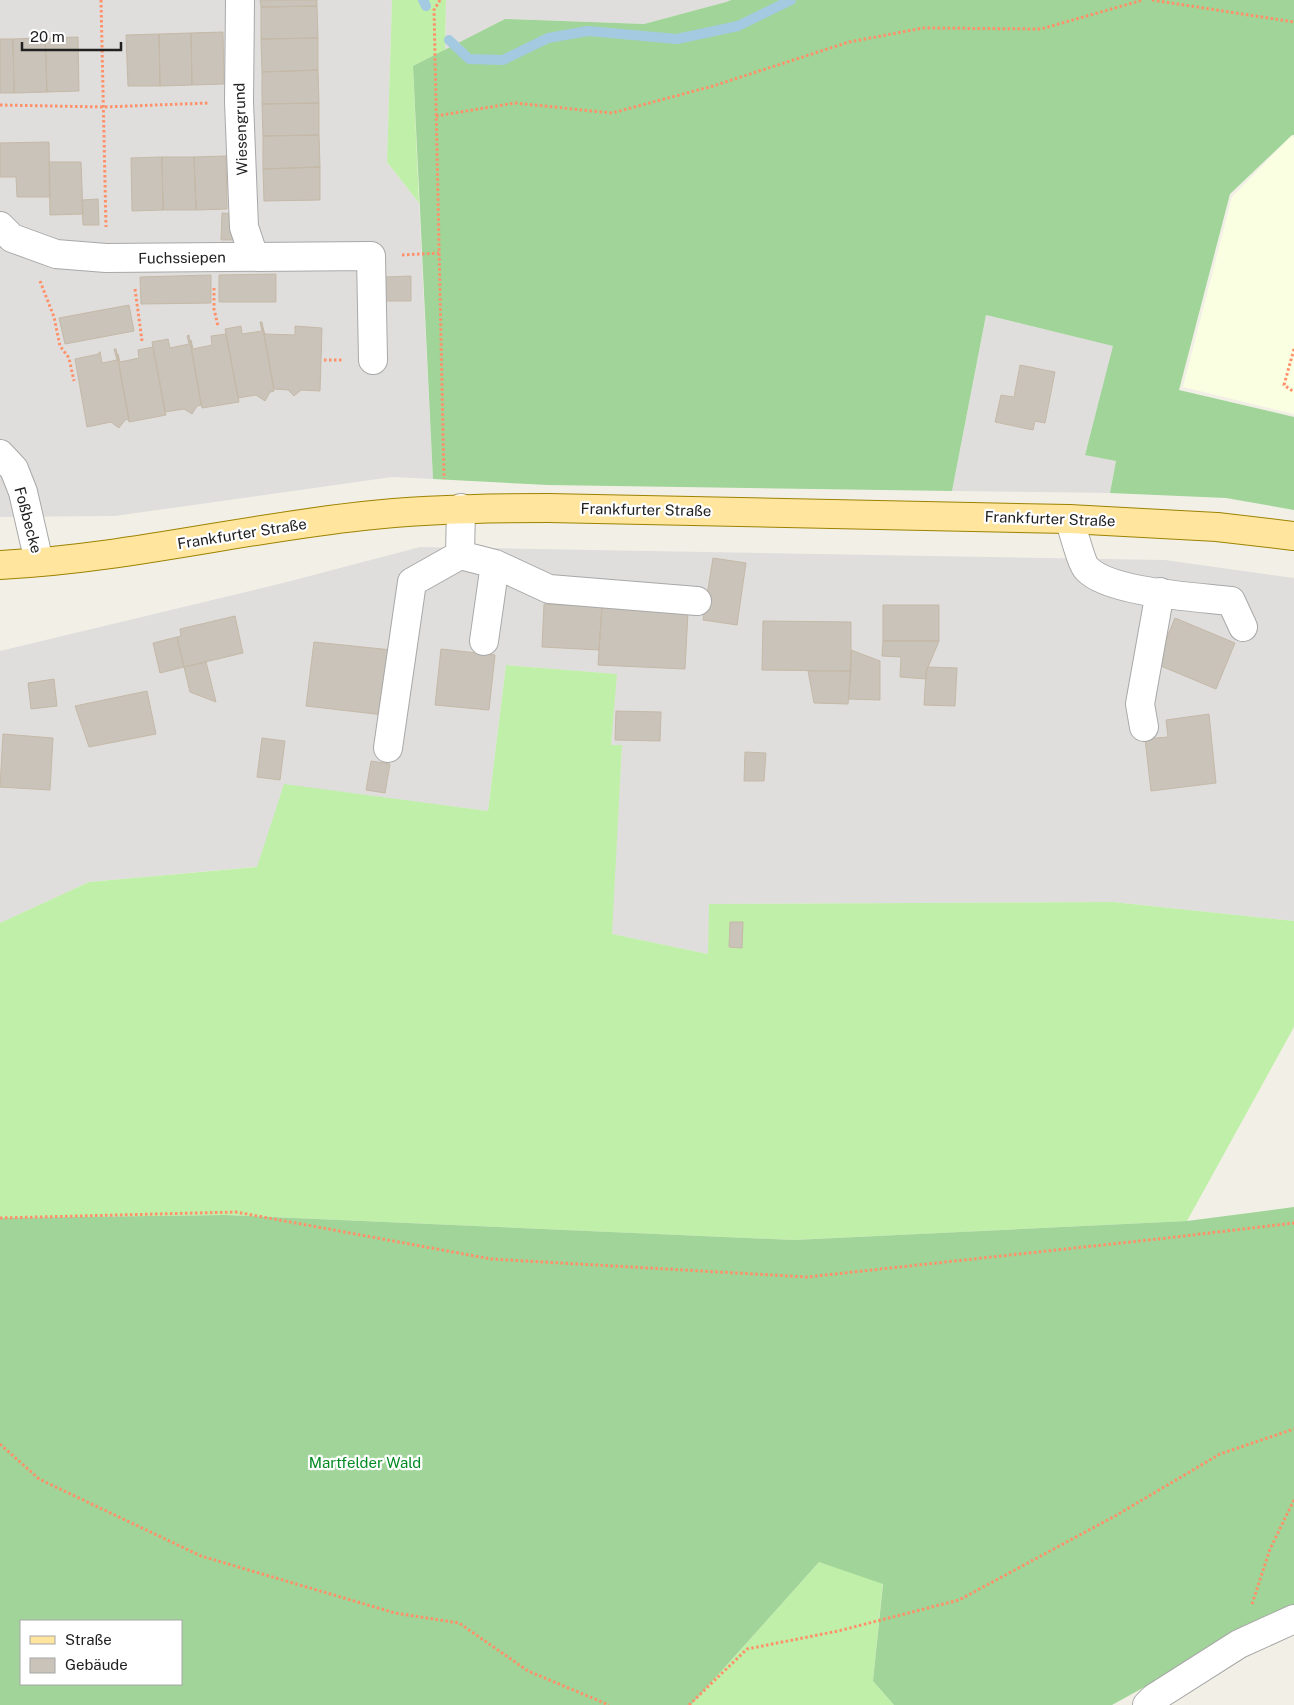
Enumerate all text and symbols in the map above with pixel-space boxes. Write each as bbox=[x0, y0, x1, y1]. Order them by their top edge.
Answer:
scale bar bbox=[22, 20, 121, 52]
text: 20 m bbox=[30, 28, 65, 45]
street label: Wiesengrund bbox=[230, 82, 251, 176]
street label: Fuchssiepen bbox=[138, 248, 226, 267]
street label: Foßbecke bbox=[11, 485, 46, 555]
street label: Frankfurter Straße bbox=[580, 500, 712, 519]
street label: Frankfurter Straße bbox=[984, 508, 1116, 529]
street label: Frankfurter Straße bbox=[176, 515, 308, 552]
park label: Martfelder Wald bbox=[309, 1454, 421, 1471]
legend bbox=[20, 1620, 182, 1685]
text: Straße bbox=[65, 1631, 112, 1648]
text: Gebäude bbox=[65, 1656, 128, 1673]

